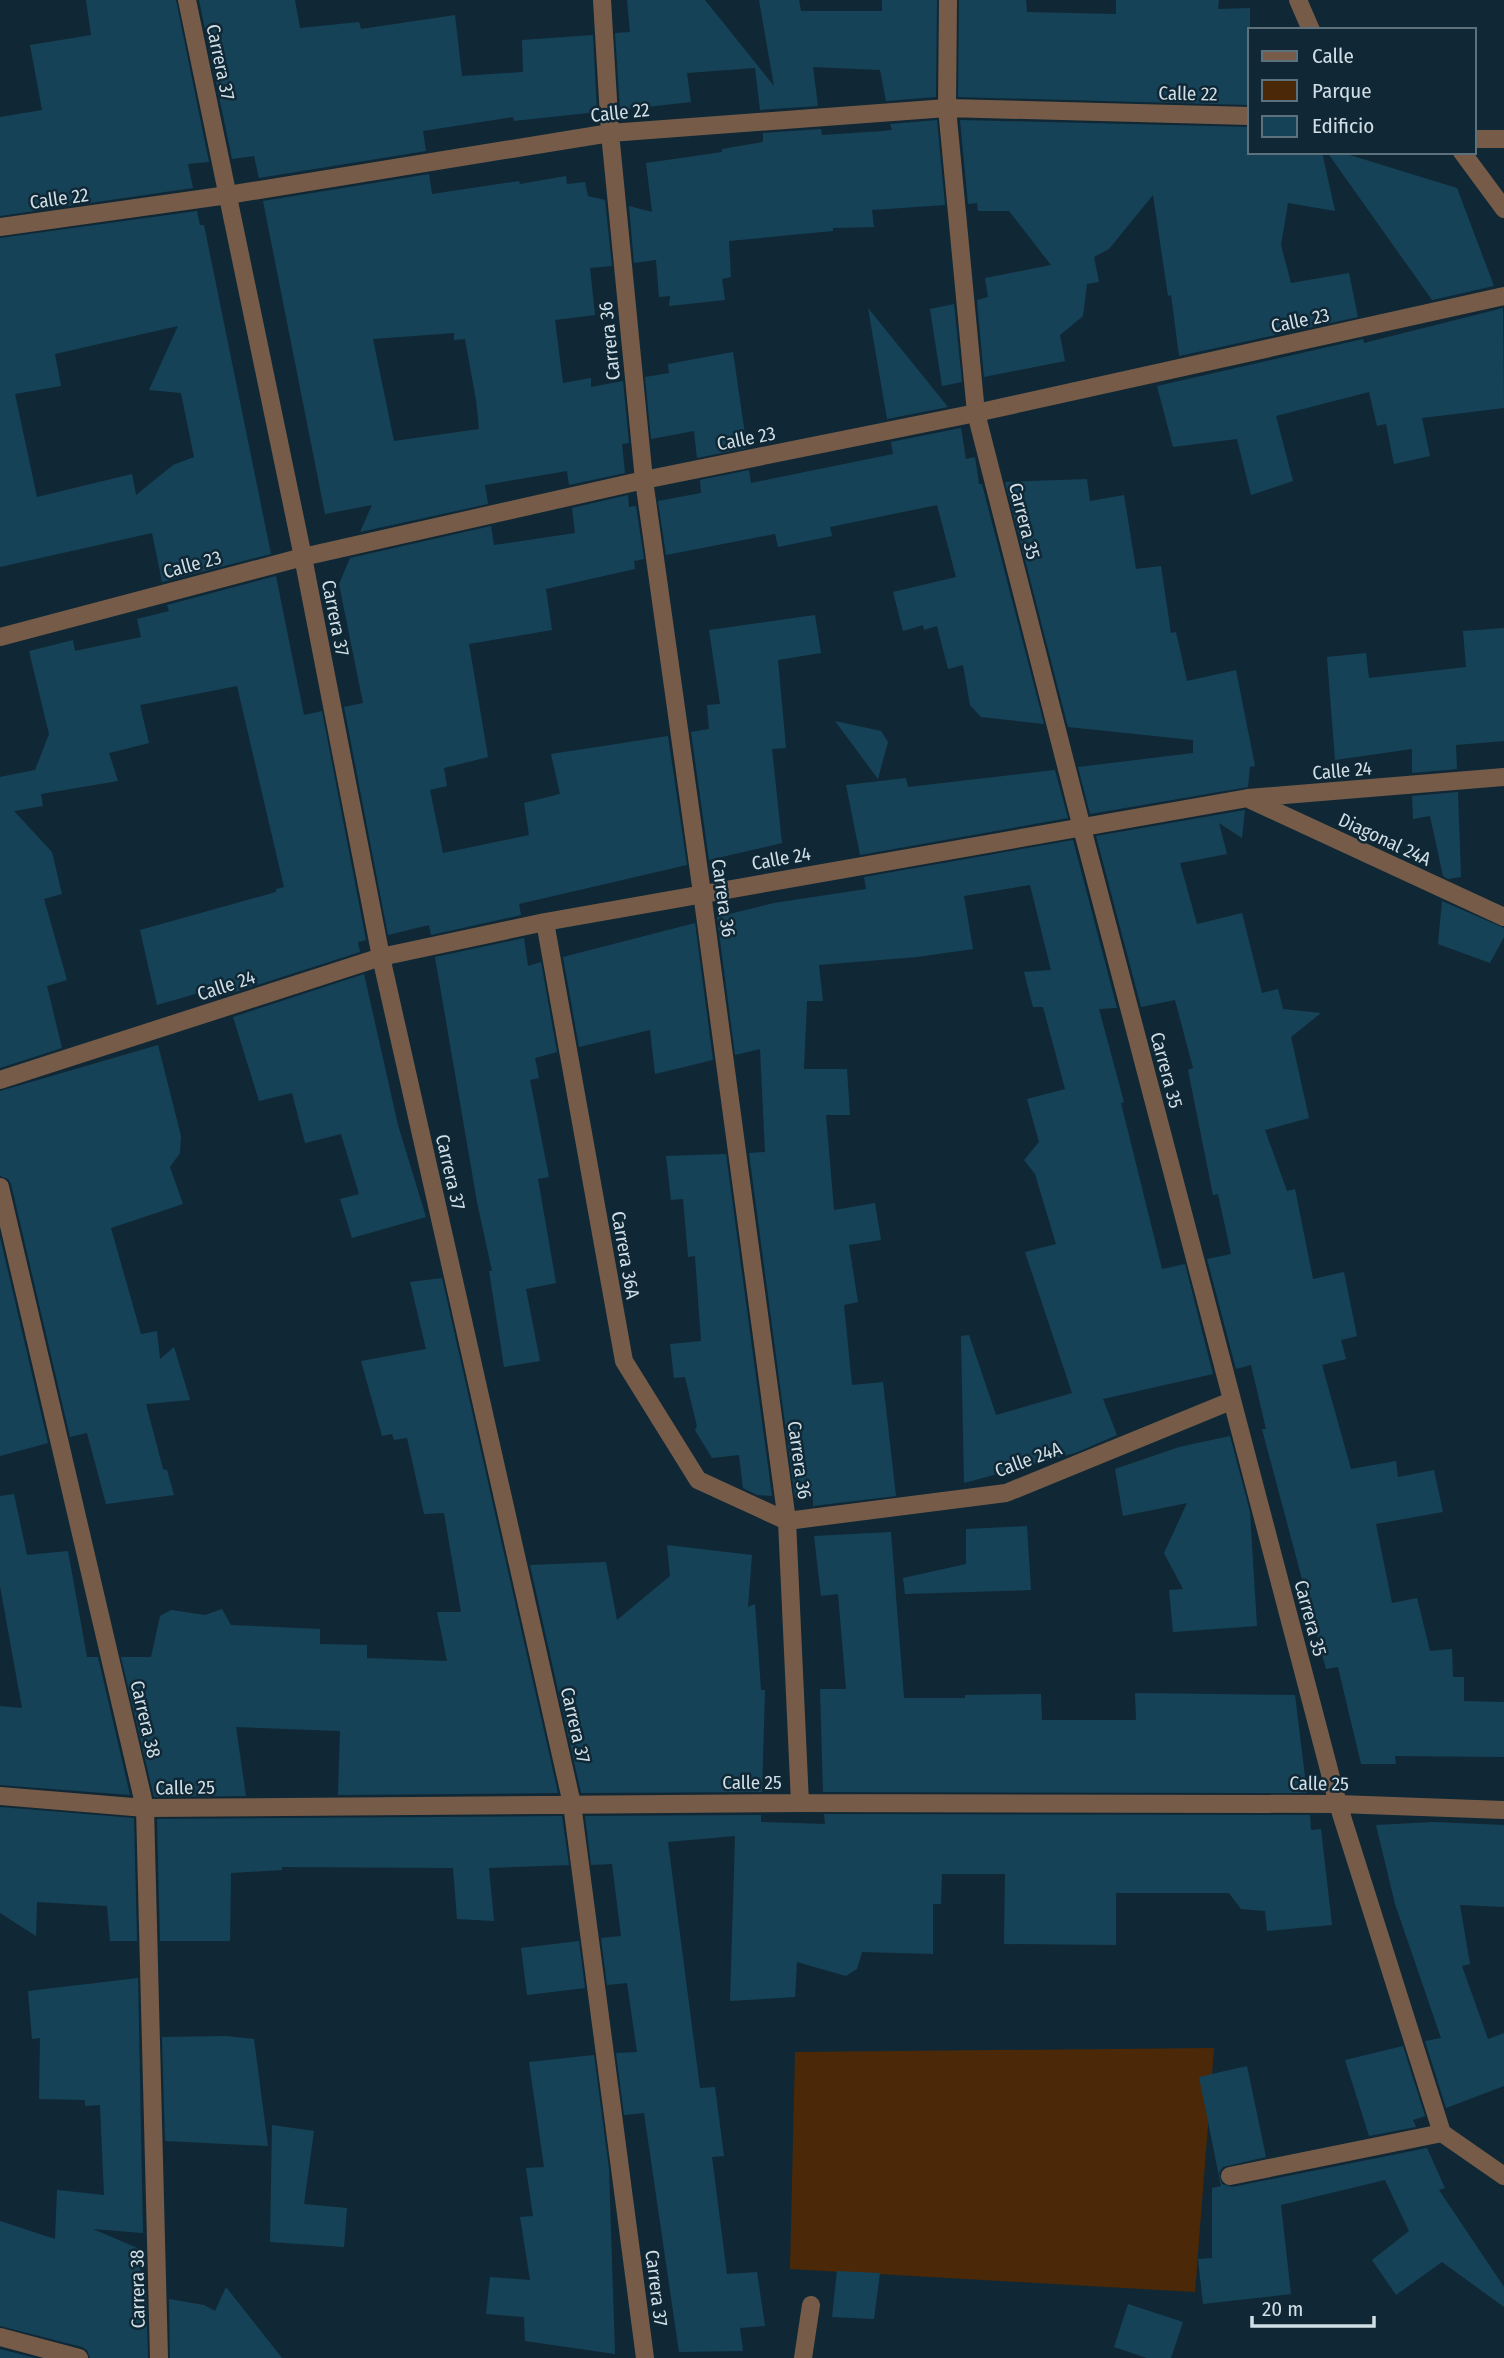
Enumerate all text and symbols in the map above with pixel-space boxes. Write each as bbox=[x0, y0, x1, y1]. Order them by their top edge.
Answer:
street label: Carrera 37 bbox=[201, 22, 240, 102]
legend bbox=[1248, 28, 1476, 154]
text: Calle bbox=[1312, 43, 1354, 69]
text: Parque bbox=[1312, 78, 1372, 104]
street label: Calle 22 bbox=[1158, 81, 1218, 106]
street label: Calle 22 bbox=[589, 98, 651, 127]
text: Edificio bbox=[1312, 113, 1374, 139]
street label: Calle 22 bbox=[28, 183, 90, 214]
street label: Carrera 36 bbox=[594, 301, 625, 381]
street label: Calle 23 bbox=[1269, 303, 1331, 338]
street label: Calle 23 bbox=[715, 422, 777, 455]
street label: Carrera 35 bbox=[1004, 480, 1045, 562]
street label: Calle 23 bbox=[161, 546, 224, 583]
street label: Carrera 37 bbox=[317, 578, 354, 658]
street label: Calle 24 bbox=[1311, 756, 1373, 785]
street label: Diagonal 24A bbox=[1335, 808, 1435, 871]
street label: Calle 24 bbox=[750, 842, 812, 875]
street label: Carrera 36 bbox=[707, 858, 740, 939]
street label: Calle 24 bbox=[194, 965, 258, 1006]
street label: Carrera 35 bbox=[1145, 1029, 1188, 1111]
street label: Carrera 37 bbox=[431, 1132, 470, 1212]
street label: Carrera 36A bbox=[606, 1209, 645, 1301]
street label: Carrera 36 bbox=[783, 1420, 816, 1501]
street label: Calle 24A bbox=[992, 1437, 1065, 1482]
street label: Carrera 35 bbox=[1289, 1577, 1332, 1659]
street label: Carrera 38 bbox=[125, 1678, 166, 1760]
street label: Carrera 37 bbox=[556, 1685, 595, 1765]
street label: Calle 25 bbox=[722, 1771, 782, 1794]
street label: Calle 25 bbox=[1289, 1771, 1349, 1796]
street label: Calle 25 bbox=[155, 1775, 215, 1800]
street label: Carrera 38 bbox=[125, 2249, 150, 2329]
street label: Carrera 37 bbox=[640, 2249, 673, 2328]
scale bar bbox=[1252, 2284, 1374, 2328]
text: 20 m bbox=[1262, 2296, 1303, 2322]

